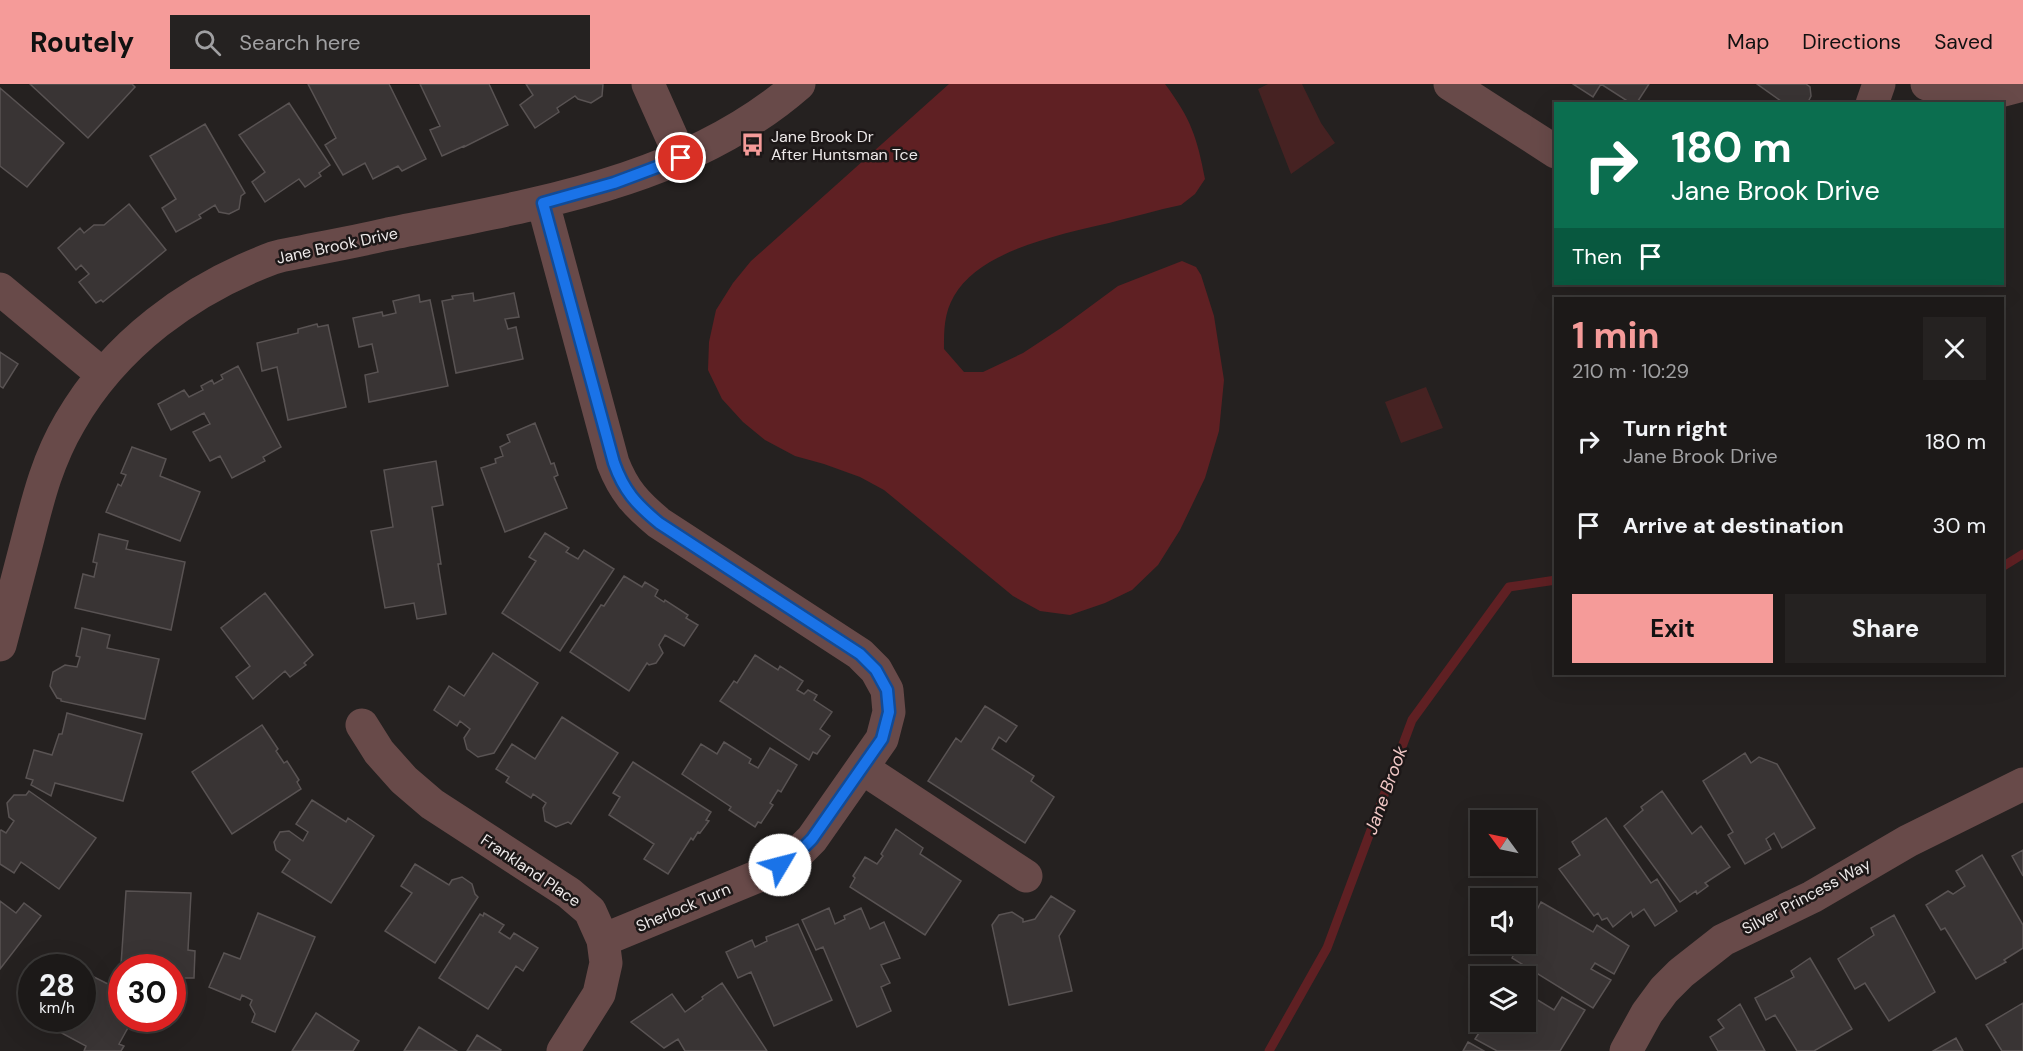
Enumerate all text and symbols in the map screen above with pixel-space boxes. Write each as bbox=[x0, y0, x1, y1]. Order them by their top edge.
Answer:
search box bbox=[170, 15, 590, 69]
text: Routely bbox=[30, 24, 134, 61]
icon: search bbox=[191, 26, 224, 59]
text: Search here bbox=[239, 28, 361, 57]
text: Map bbox=[1727, 28, 1769, 56]
text: Directions bbox=[1802, 28, 1901, 56]
text: Saved bbox=[1934, 28, 1993, 56]
text: 180 m bbox=[1671, 120, 1792, 175]
place label: Jane Brook Dr After Huntsman Tce bbox=[771, 126, 918, 165]
icon: right bbox=[1572, 126, 1650, 204]
pin bbox=[655, 132, 706, 183]
bus stop icon: Jane Brook Dr After Huntsman Tce bbox=[740, 132, 766, 158]
icon: arrive bbox=[664, 141, 697, 174]
text: Jane Brook Drive bbox=[1671, 173, 1880, 208]
street label: Jane Brook Drive bbox=[274, 222, 400, 269]
icon: arrive bbox=[1634, 240, 1667, 273]
text: Then bbox=[1572, 242, 1622, 271]
text: 1 min bbox=[1572, 312, 1660, 359]
button: close bbox=[1923, 317, 1986, 380]
text: 210 m · 10:29 bbox=[1572, 358, 1689, 384]
text: Turn right bbox=[1623, 414, 1728, 443]
icon: right bbox=[1572, 425, 1605, 458]
text: 180 m bbox=[1925, 427, 1986, 456]
text: Jane Brook Drive bbox=[1623, 443, 1778, 469]
icon: arrive bbox=[1572, 509, 1605, 542]
text: Arrive at destination bbox=[1623, 511, 1844, 540]
text: 30 m bbox=[1932, 511, 1986, 540]
button: Exit bbox=[1572, 594, 1773, 663]
button: Share bbox=[1785, 594, 1986, 663]
water label: Jane Brook bbox=[1359, 742, 1413, 837]
north arrow bbox=[1470, 810, 1536, 876]
map controls bbox=[1470, 810, 1536, 1032]
street label: Frankland Place bbox=[477, 829, 585, 912]
position arrow bbox=[748, 833, 812, 897]
street label: Silver Princess Way bbox=[1738, 854, 1874, 939]
street label: Sherlock Turn bbox=[633, 878, 734, 937]
button: sound bbox=[1470, 888, 1536, 954]
speed limit sign: 30 bbox=[108, 954, 186, 1032]
text: 28 bbox=[39, 966, 75, 1005]
button: layers bbox=[1470, 966, 1536, 1032]
text: km/h bbox=[39, 998, 75, 1018]

